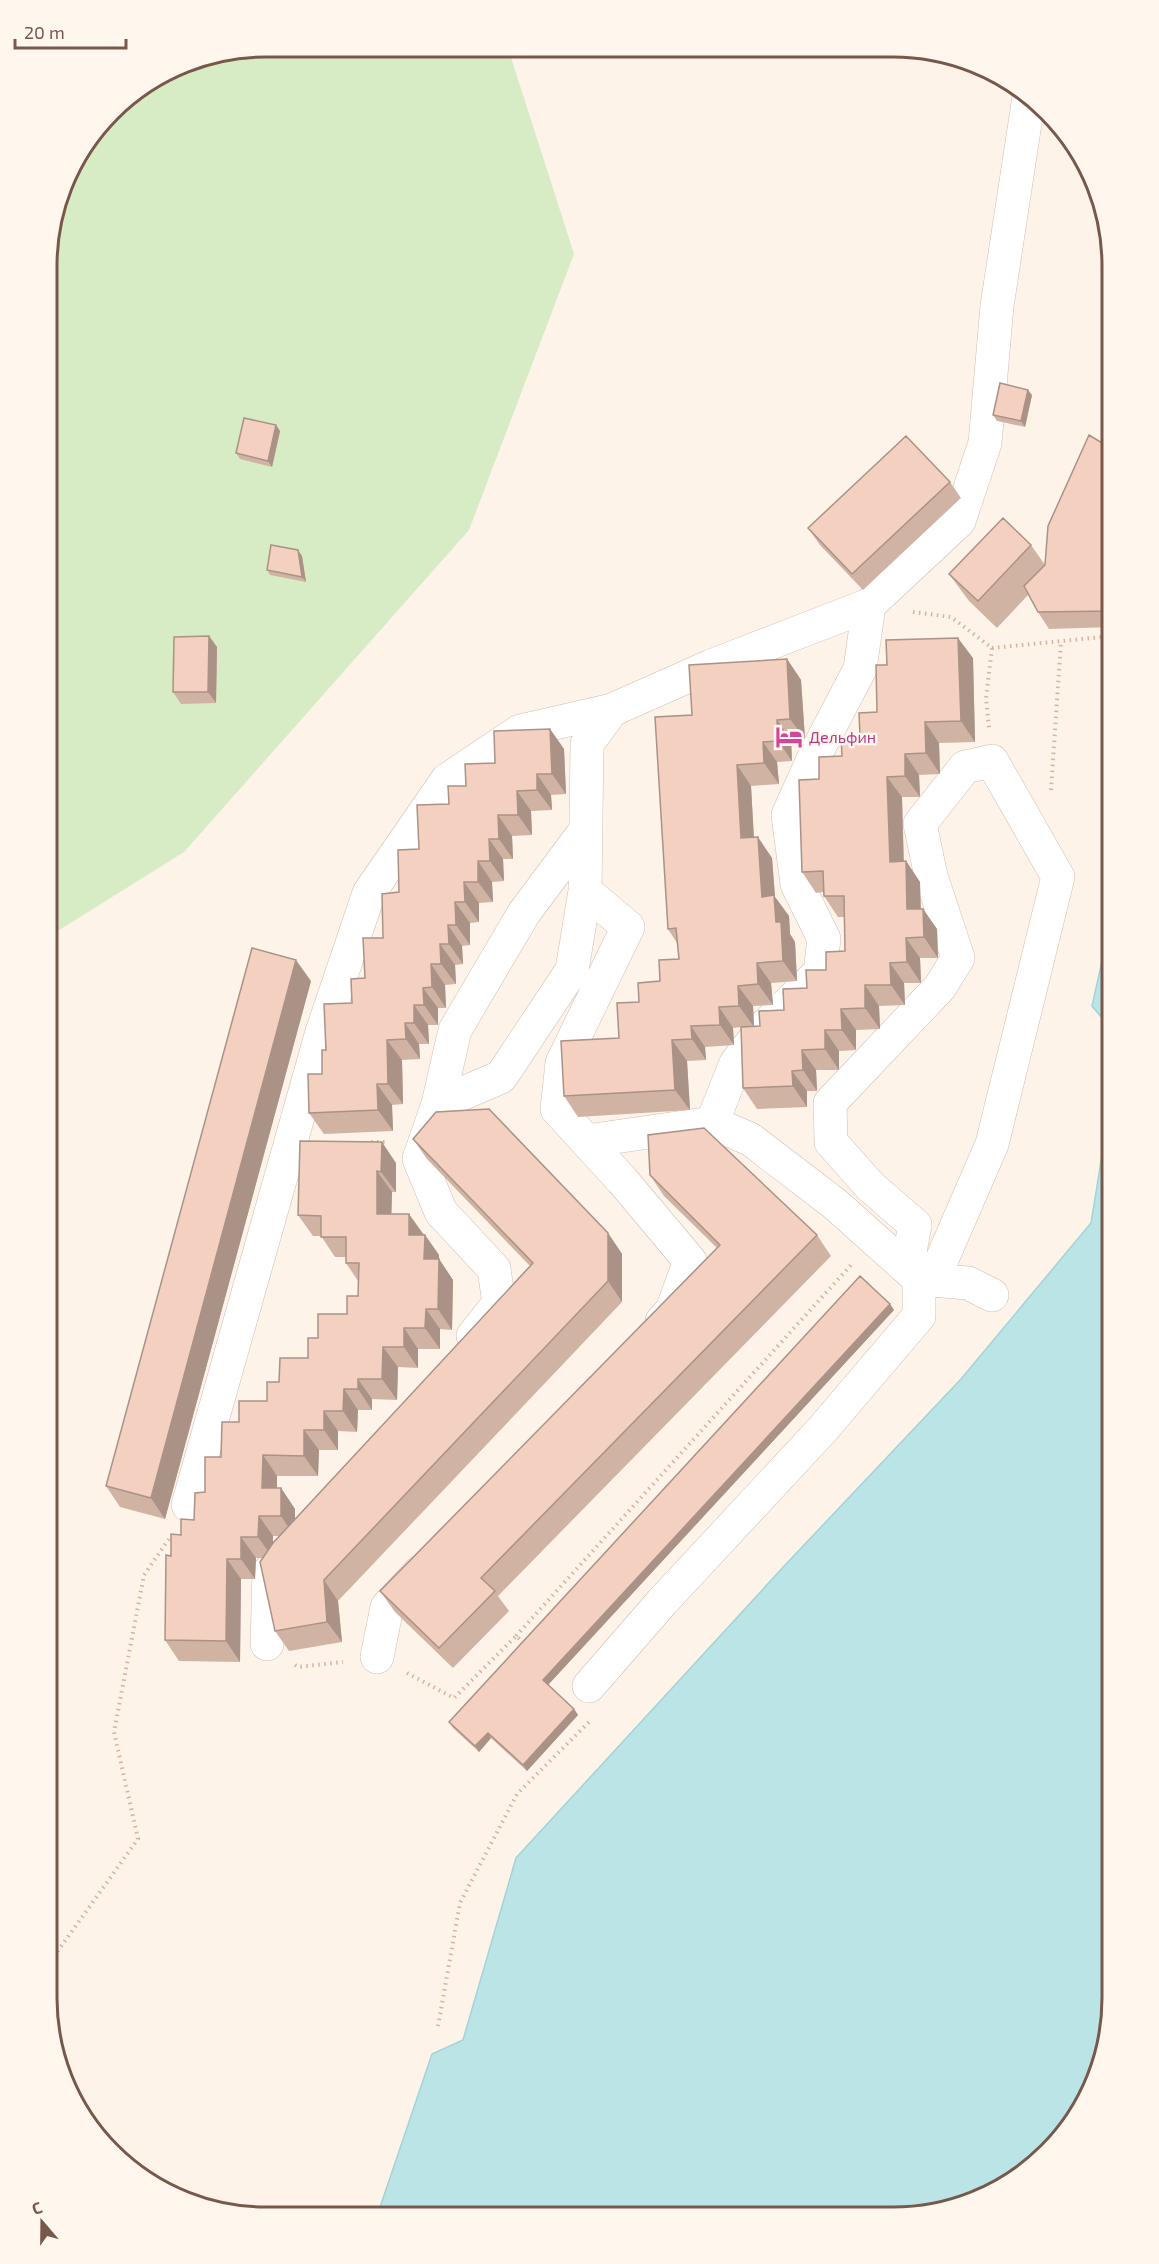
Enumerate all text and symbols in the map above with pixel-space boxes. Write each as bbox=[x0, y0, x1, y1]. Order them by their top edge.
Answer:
scale bar bbox=[15, 12, 126, 50]
text: 20 m bbox=[24, 21, 65, 43]
hotel icon: Дельфин bbox=[774, 722, 804, 752]
place label: Дельфин bbox=[809, 727, 876, 746]
north arrow bbox=[12, 2192, 72, 2252]
text: С bbox=[29, 2197, 44, 2218]

